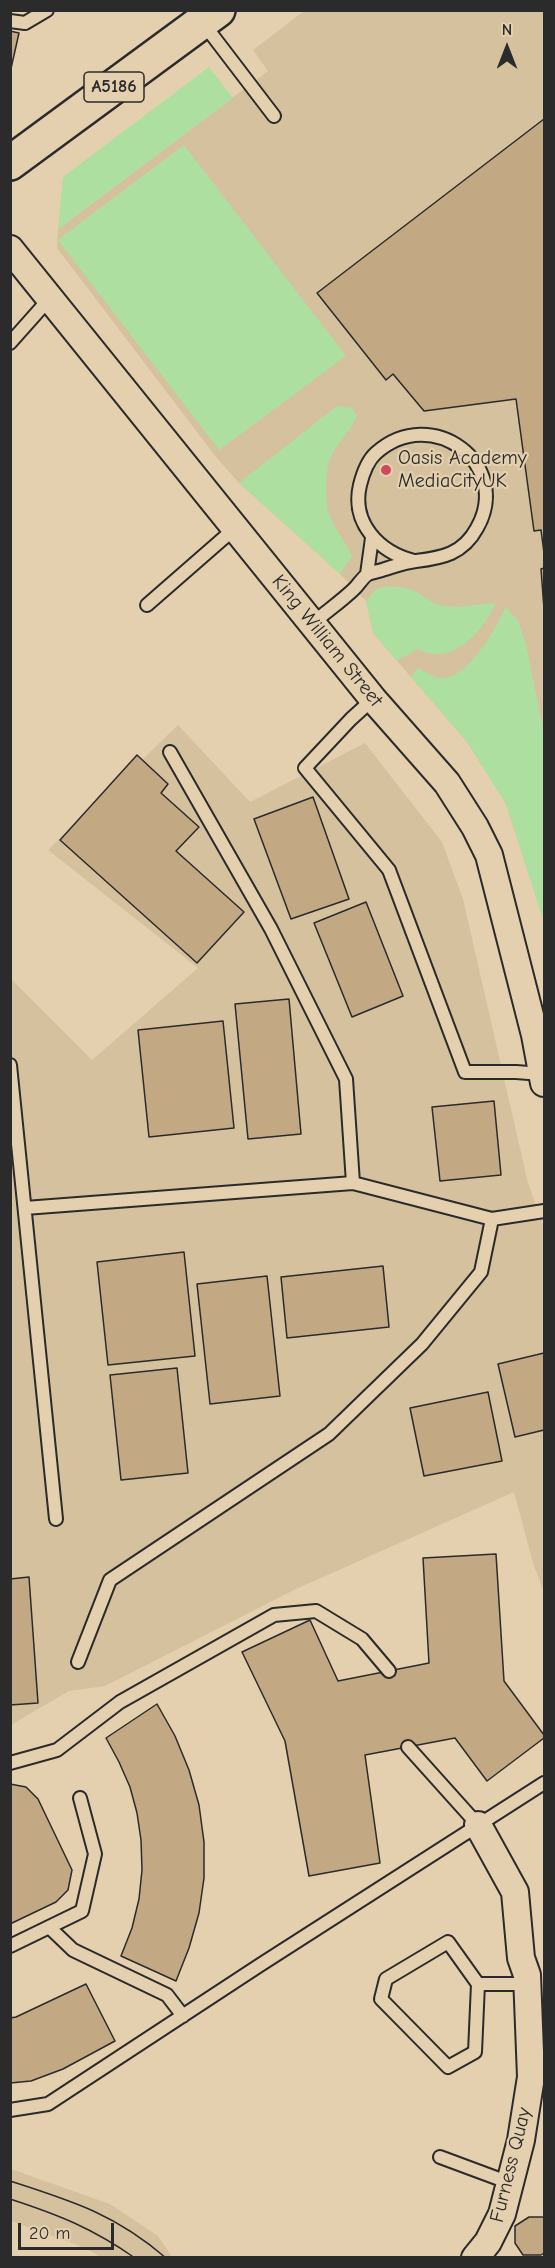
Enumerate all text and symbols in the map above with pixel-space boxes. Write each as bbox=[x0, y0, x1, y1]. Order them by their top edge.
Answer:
north arrow bbox=[477, 18, 537, 78]
text: N bbox=[502, 21, 512, 39]
road number: A5186 bbox=[84, 72, 144, 102]
place label: Oasis Academy MediaCityUK bbox=[398, 446, 527, 493]
marker: Oasis Academy MediaCityUK bbox=[379, 463, 393, 477]
street label: King William Street bbox=[266, 570, 388, 712]
street label: Furness Quay bbox=[485, 2105, 537, 2225]
scale bar bbox=[21, 2211, 117, 2249]
text: 20 m bbox=[29, 2223, 70, 2244]

